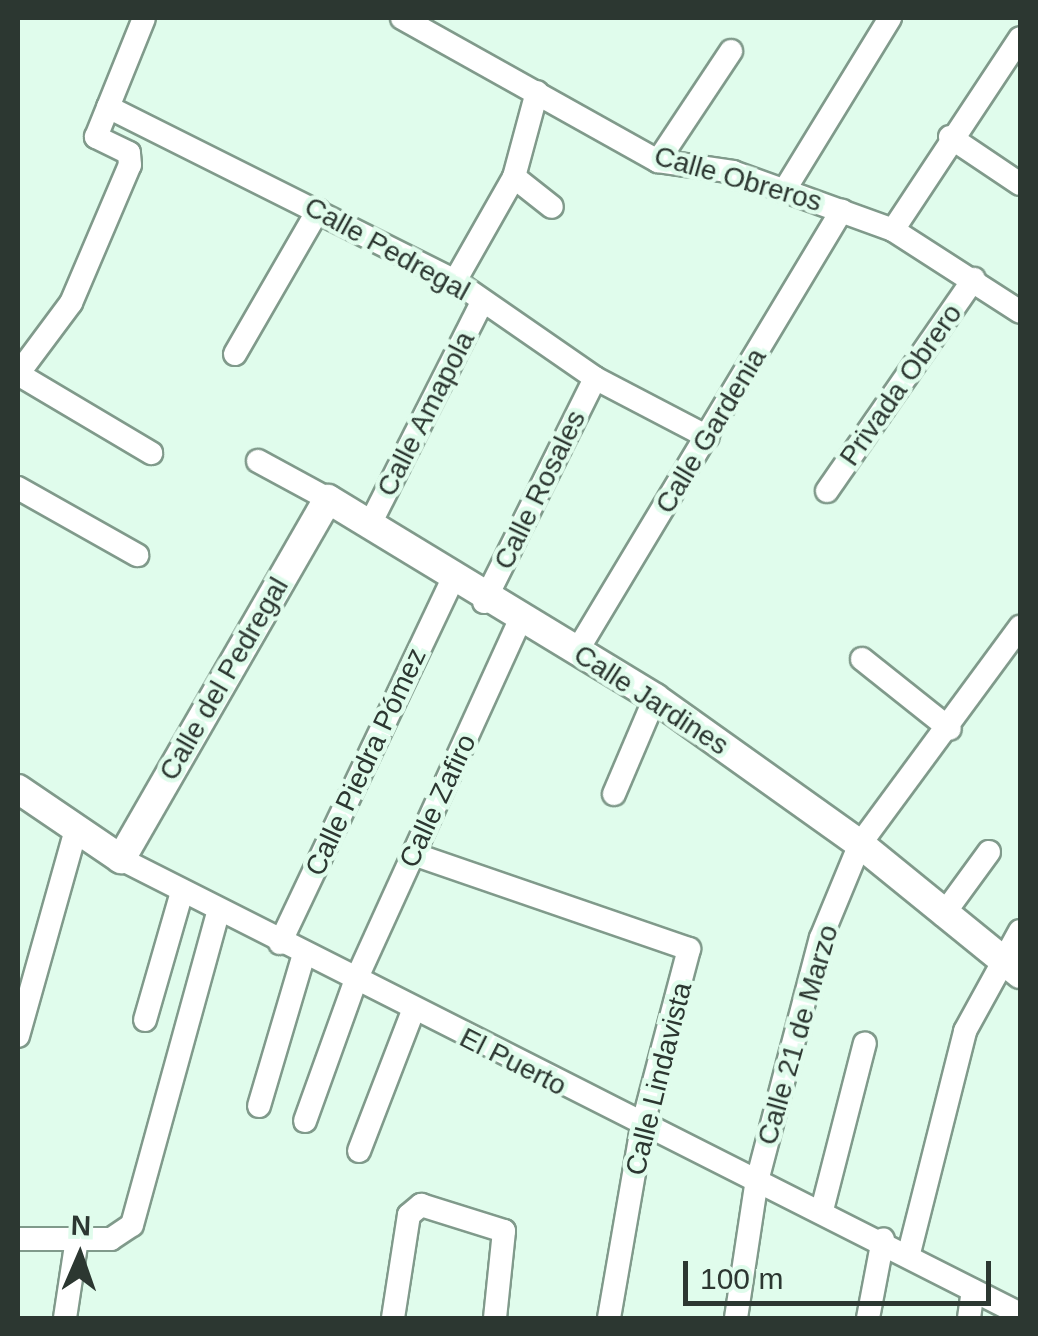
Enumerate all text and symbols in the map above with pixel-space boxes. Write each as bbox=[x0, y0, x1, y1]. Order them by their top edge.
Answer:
street label: Calle Obreros bbox=[650, 139, 826, 219]
street label: Calle Pedregal bbox=[299, 190, 475, 308]
street label: Privada Obrero bbox=[833, 298, 969, 472]
street label: Calle Amapola bbox=[370, 325, 482, 503]
street label: Calle Gardenia bbox=[649, 342, 773, 520]
street label: Calle Rosales bbox=[487, 405, 593, 575]
street label: Calle del Pedregal bbox=[152, 572, 296, 786]
street label: Calle Jardines bbox=[567, 638, 735, 762]
street label: Calle Piedra Pómez bbox=[298, 643, 434, 881]
street label: Calle Zafiro bbox=[393, 729, 483, 873]
street label: Calle 21 de Marzo bbox=[751, 921, 845, 1149]
street label: Calle Lindavista bbox=[619, 979, 699, 1179]
street label: El Puerto bbox=[454, 1021, 572, 1103]
north arrow bbox=[30, 1206, 130, 1306]
text: N bbox=[70, 1210, 92, 1241]
scale bar bbox=[688, 1241, 996, 1303]
text: 100 m bbox=[700, 1262, 783, 1295]

